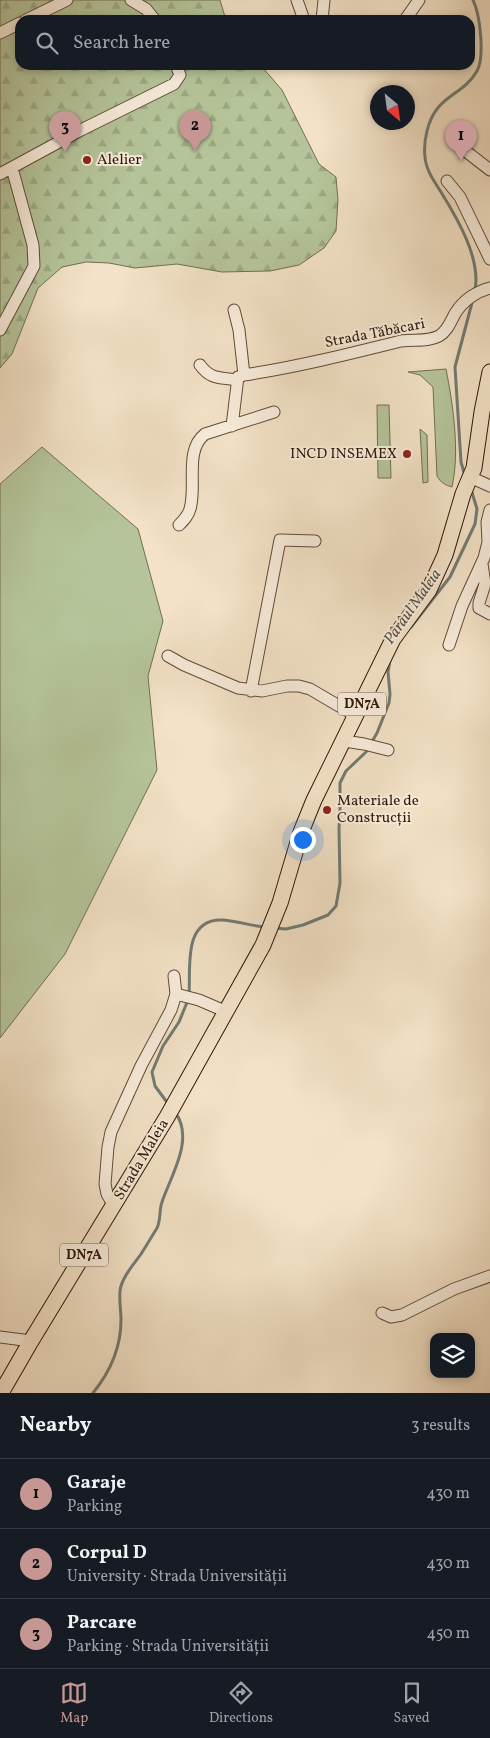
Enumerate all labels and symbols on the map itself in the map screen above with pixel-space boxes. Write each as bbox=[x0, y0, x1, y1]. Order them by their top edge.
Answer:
north arrow bbox=[370, 85, 415, 130]
pin: 2 bbox=[179, 110, 211, 151]
pin: 3 bbox=[49, 111, 81, 152]
pin: 1 bbox=[445, 120, 477, 161]
place label: Alelier bbox=[97, 150, 142, 171]
marker: Alelier bbox=[81, 154, 93, 166]
street label: Strada Tăbăcari bbox=[323, 314, 427, 354]
place label: INCD INSEMEX bbox=[290, 444, 397, 465]
marker: INCD INSEMEX bbox=[401, 448, 413, 460]
water label: Pârâul Maleia bbox=[379, 565, 447, 649]
road number: DN7A bbox=[338, 692, 386, 716]
place label: Materiale de Construcții bbox=[337, 791, 419, 829]
marker: Materiale de Construcții bbox=[321, 804, 333, 816]
your location bbox=[290, 827, 316, 853]
street label: Strada Maleia bbox=[110, 1115, 174, 1205]
road number: DN7A bbox=[60, 1244, 108, 1266]

